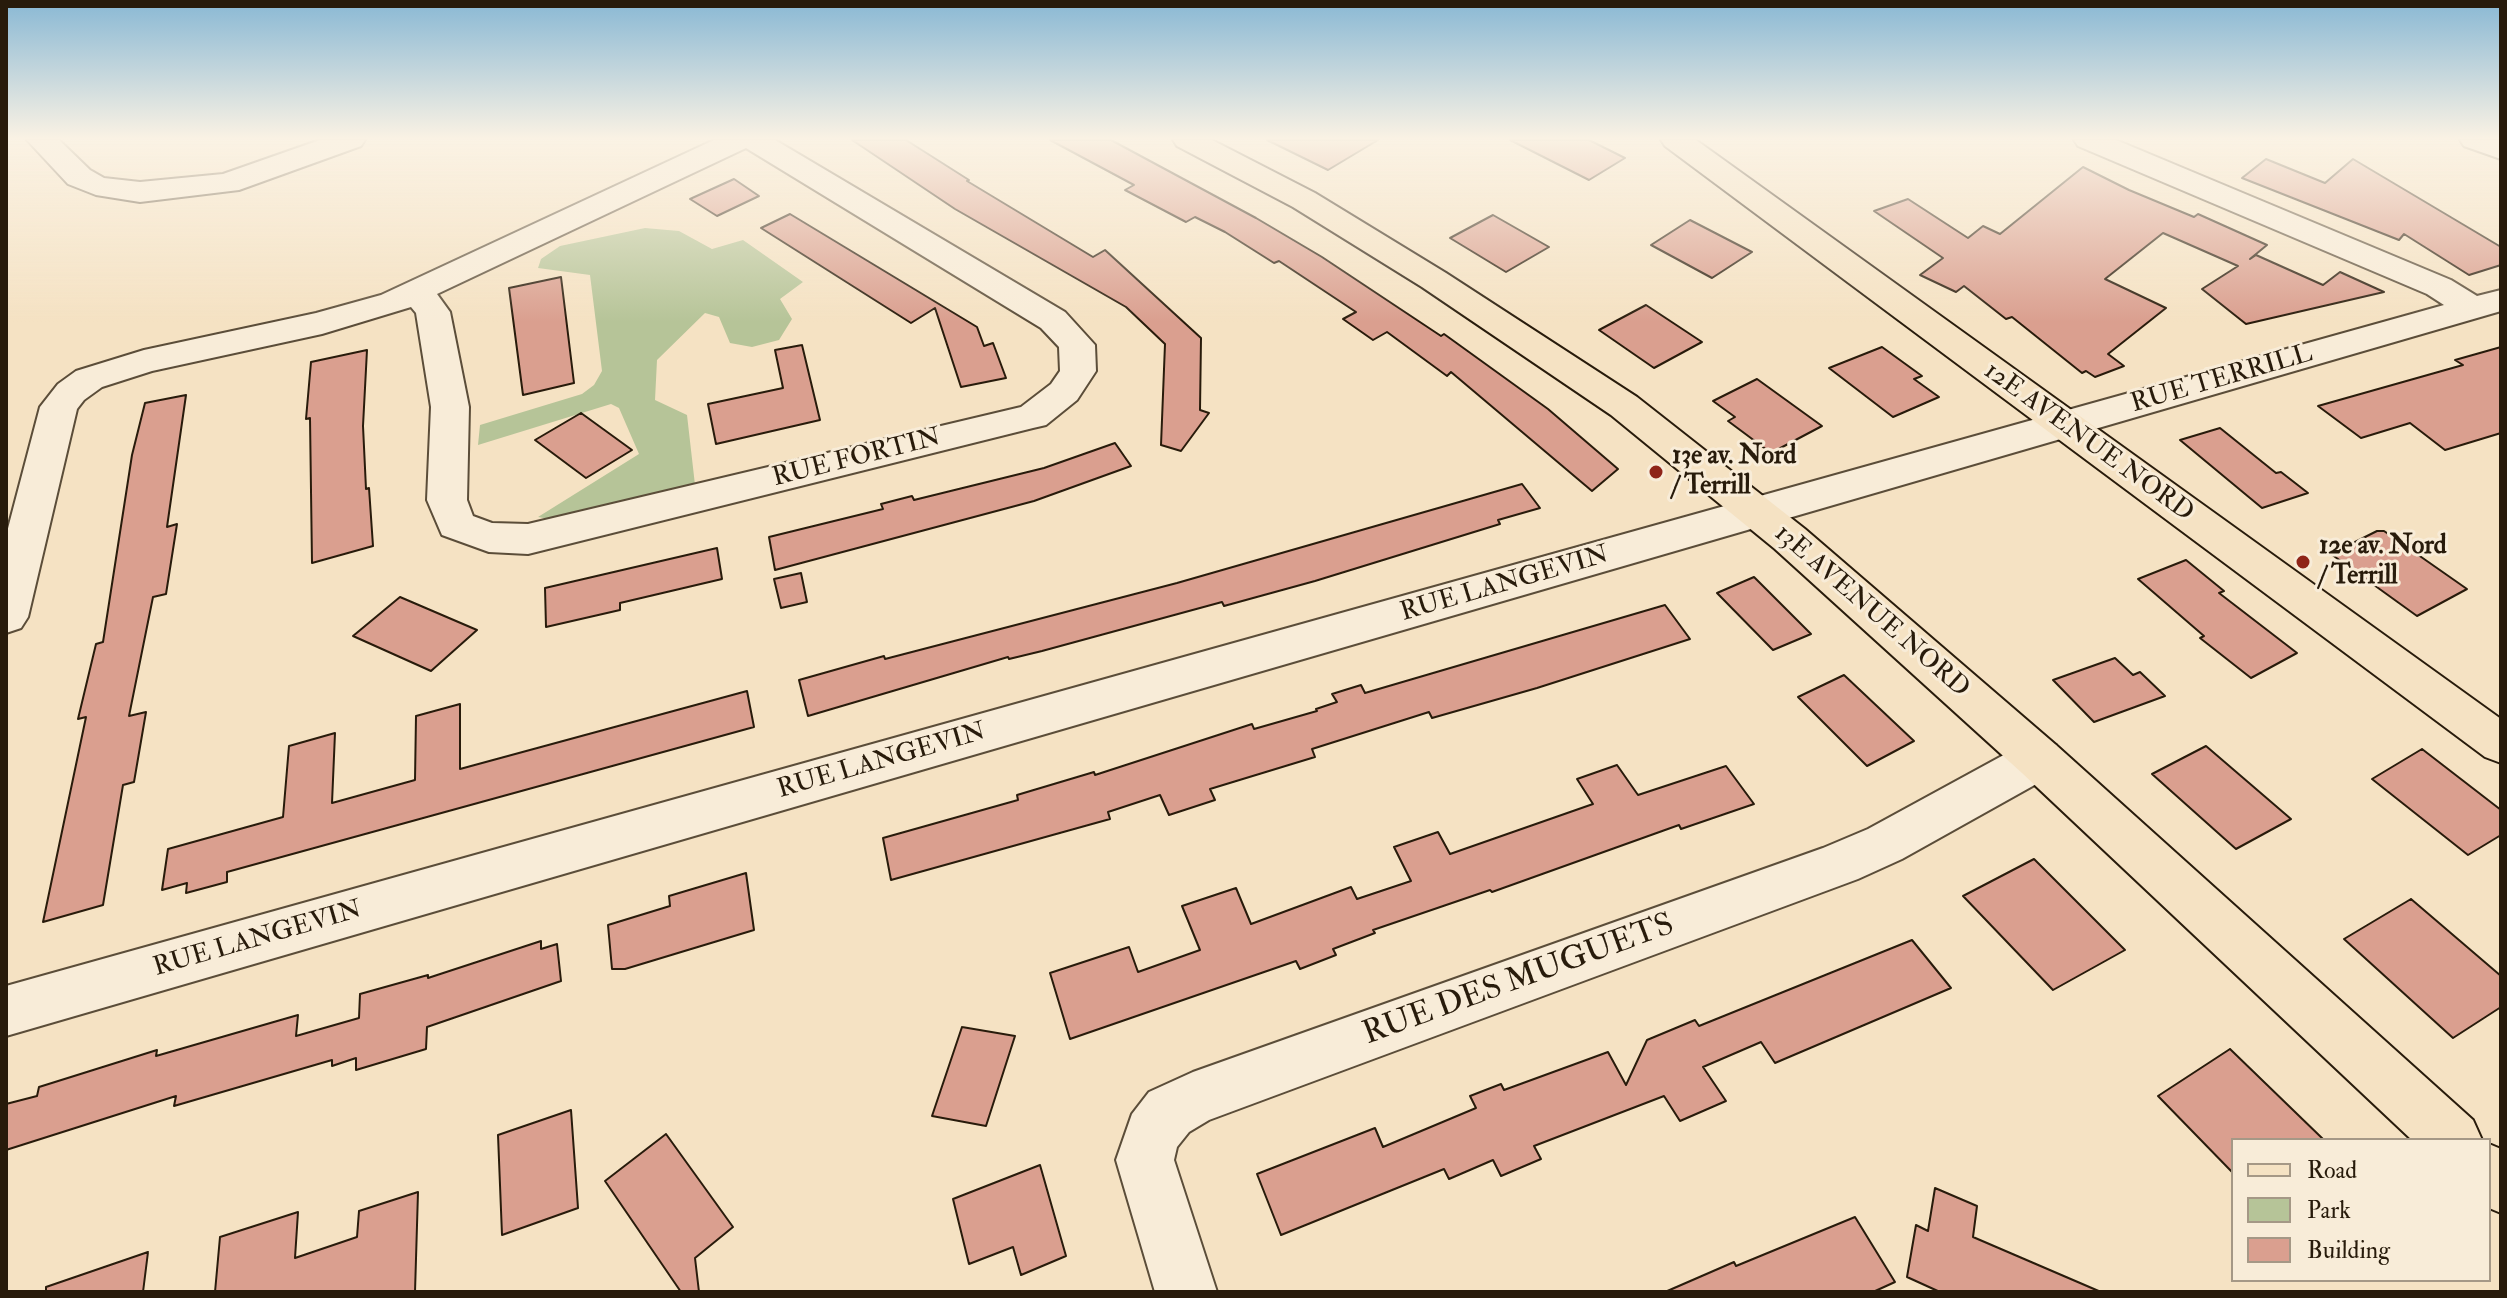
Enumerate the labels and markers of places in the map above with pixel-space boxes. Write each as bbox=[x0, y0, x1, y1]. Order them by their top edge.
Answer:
place label: 13e av. Nord / Terrill bbox=[1672, 441, 1796, 502]
marker: 13e av. Nord / Terrill bbox=[1647, 463, 1665, 481]
place label: 12e av. Nord / Terrill bbox=[2319, 531, 2447, 592]
marker: 12e av. Nord / Terrill bbox=[2294, 553, 2312, 571]

